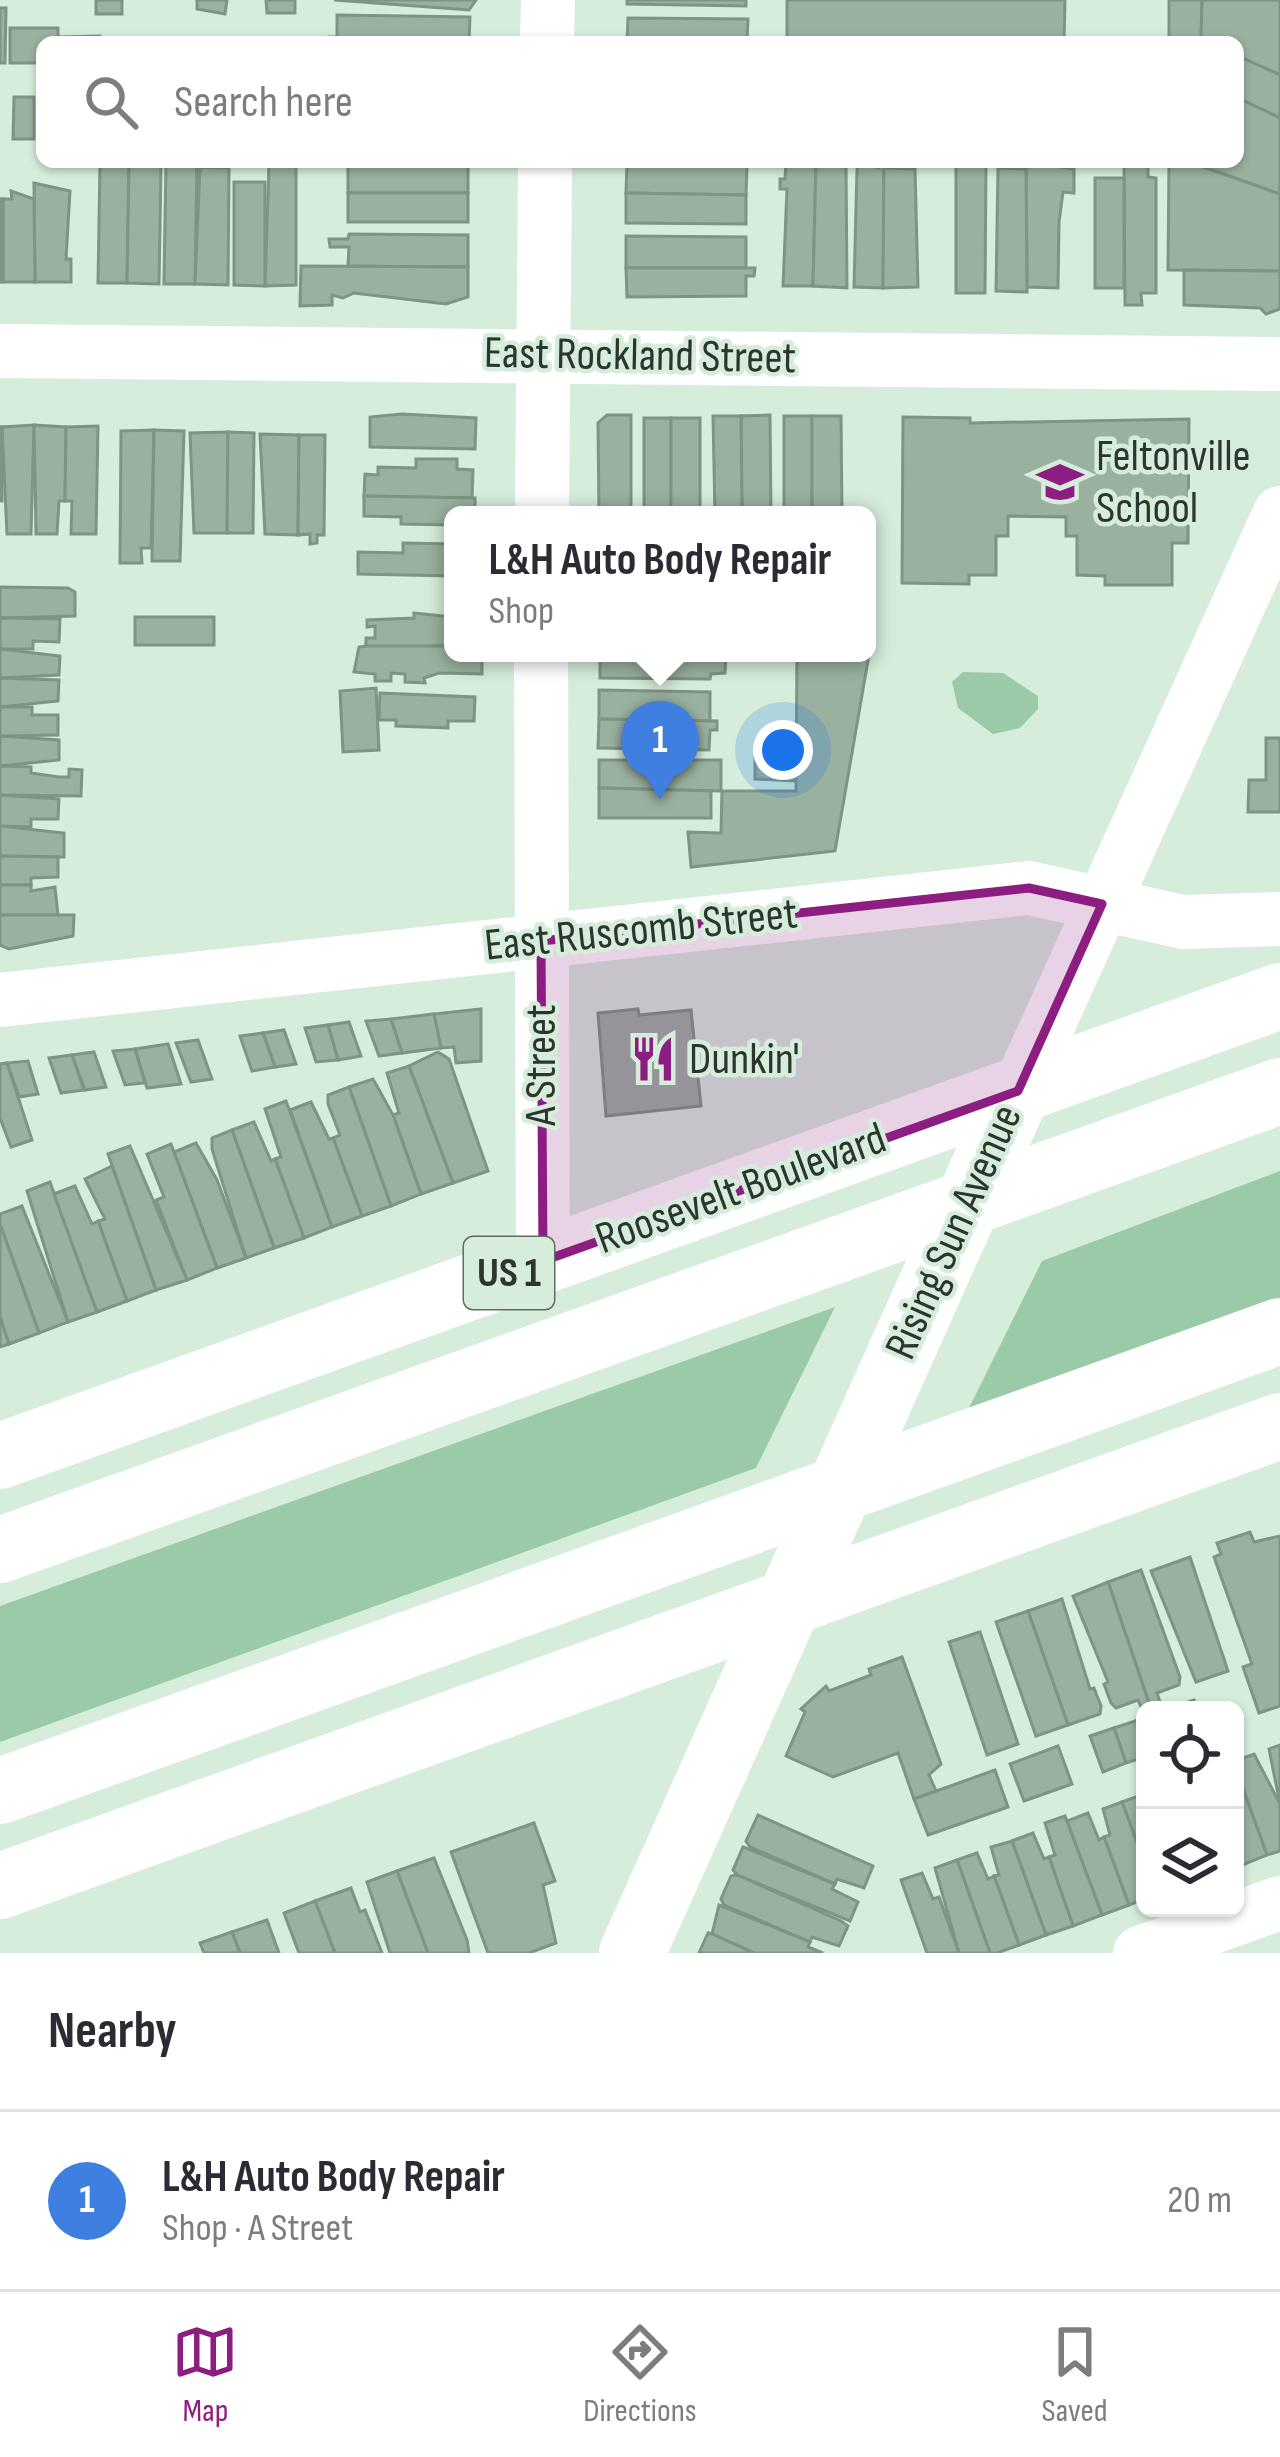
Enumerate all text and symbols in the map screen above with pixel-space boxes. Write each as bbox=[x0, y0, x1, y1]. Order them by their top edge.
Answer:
search box bbox=[36, 36, 1244, 168]
icon: search bbox=[78, 69, 144, 135]
text: Search here bbox=[174, 75, 353, 130]
street label: East Rockland Street bbox=[483, 326, 797, 386]
place label: Feltonville School bbox=[1096, 429, 1251, 536]
school or university icon: Feltonville School bbox=[1035, 457, 1085, 507]
popup bbox=[444, 506, 876, 662]
text: L&H Auto Body Repair bbox=[489, 533, 831, 588]
text: Shop bbox=[489, 588, 554, 635]
pin: 1 bbox=[621, 701, 699, 800]
your location bbox=[753, 720, 813, 780]
street label: East Ruscomb Street bbox=[482, 886, 800, 974]
street label: A Street bbox=[514, 1004, 569, 1127]
place label: Dunkin' bbox=[689, 1032, 799, 1087]
restaurant icon: Dunkin' bbox=[628, 1034, 678, 1084]
street label: Rising Sun Avenue bbox=[873, 1096, 1035, 1368]
street label: Roosevelt Boulevard bbox=[588, 1111, 894, 1267]
road number: US 1 bbox=[464, 1237, 554, 1309]
map controls bbox=[1136, 1701, 1244, 1917]
button: locate bbox=[1136, 1701, 1244, 1809]
button: layers bbox=[1136, 1809, 1244, 1917]
text: Nearby bbox=[48, 2001, 177, 2062]
text: L&H Auto Body Repair bbox=[162, 2150, 505, 2205]
text: 1 bbox=[79, 2177, 95, 2224]
text: 20 m bbox=[1167, 2177, 1232, 2224]
text: Shop · A Street bbox=[162, 2205, 353, 2252]
tab: Map bbox=[172, 2319, 238, 2431]
tab: Directions bbox=[583, 2319, 697, 2431]
tab: Saved bbox=[1041, 2319, 1108, 2431]

